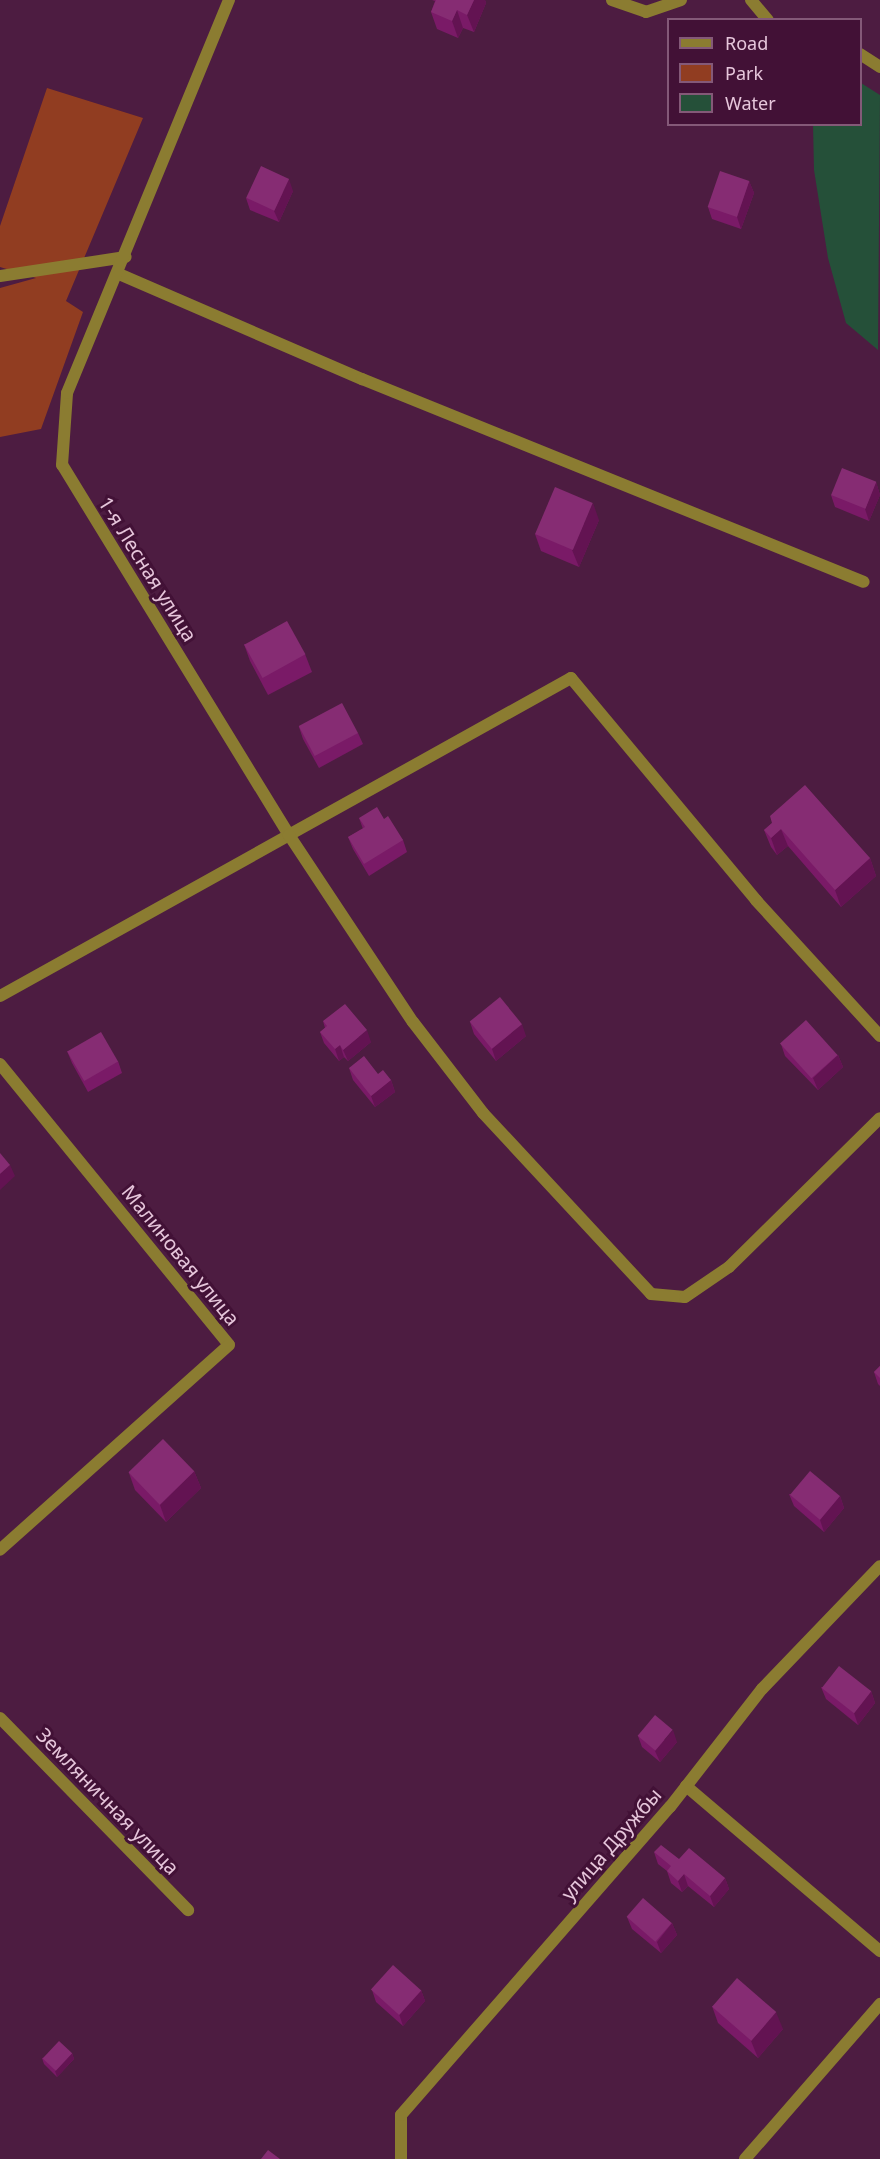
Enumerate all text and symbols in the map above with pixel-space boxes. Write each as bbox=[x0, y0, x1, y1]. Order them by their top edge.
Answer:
legend bbox=[667, 18, 862, 126]
text: Road bbox=[725, 31, 768, 55]
text: Park bbox=[725, 61, 763, 85]
text: Water bbox=[725, 91, 776, 115]
street label: 1-я Лесная улица bbox=[94, 492, 202, 646]
street label: Малиновая улица bbox=[117, 1180, 245, 1330]
street label: Земляничная улица bbox=[32, 1723, 184, 1879]
street label: улица Дружбы bbox=[556, 1783, 666, 1905]

